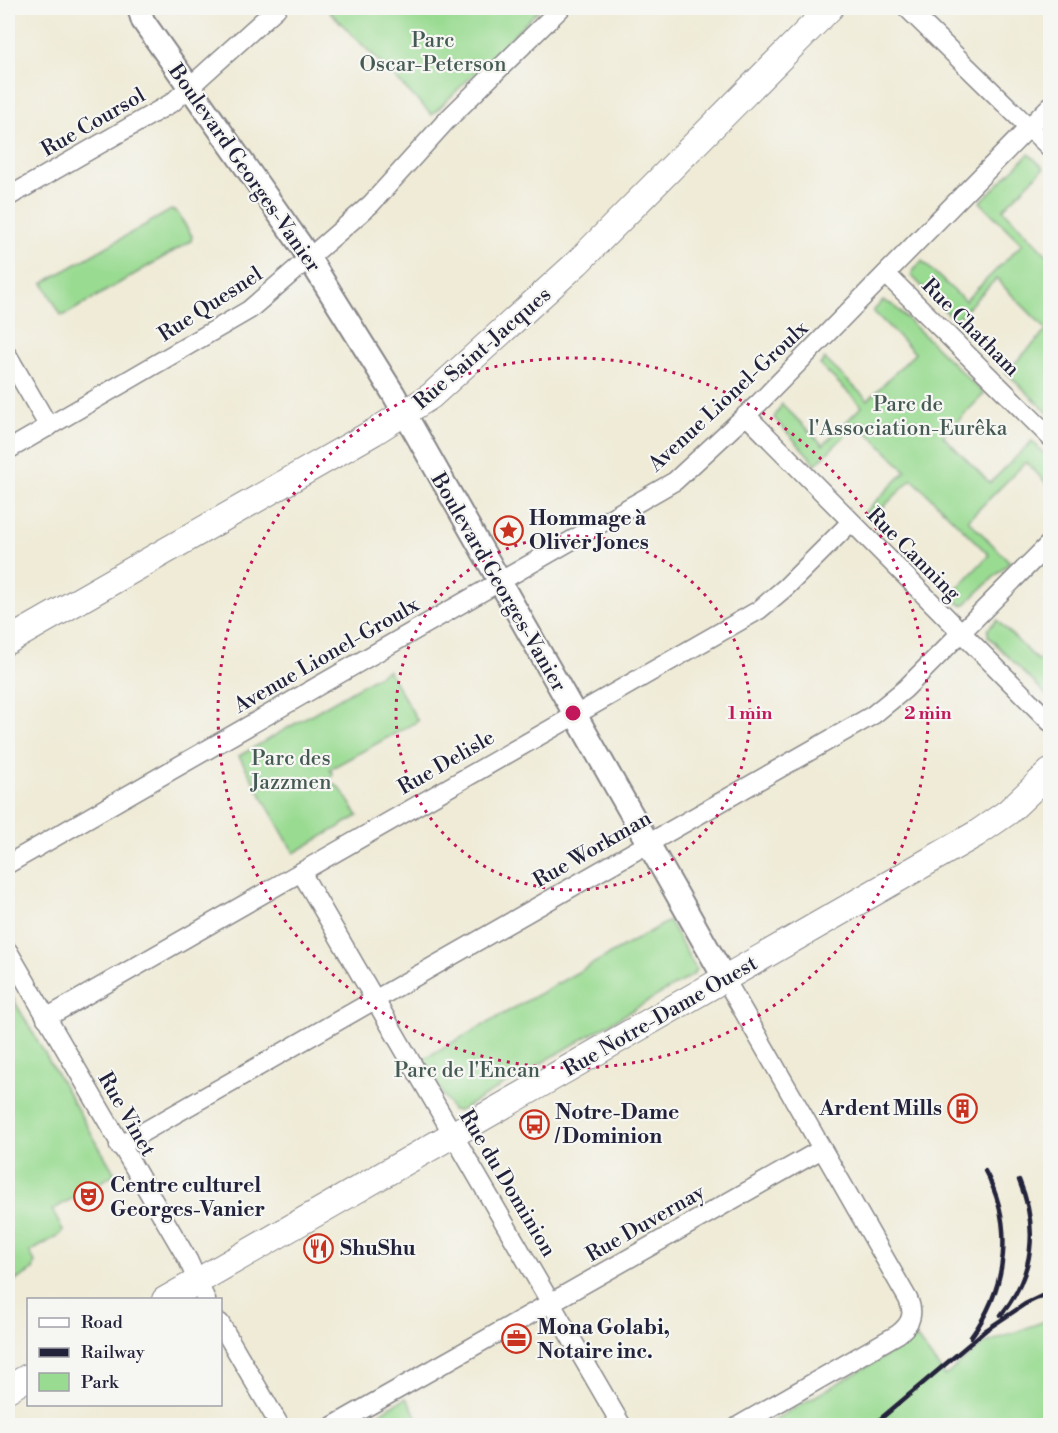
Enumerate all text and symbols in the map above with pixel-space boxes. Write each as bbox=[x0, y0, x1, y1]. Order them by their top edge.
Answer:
park label: Parc Oscar-Peterson bbox=[359, 28, 507, 78]
street label: Boulevard Georges-Vanier bbox=[162, 59, 326, 278]
street label: Rue Coursol bbox=[37, 83, 150, 163]
street label: Rue Quesnel bbox=[154, 262, 268, 348]
street label: Rue Chatham bbox=[916, 273, 1025, 382]
street label: Rue Saint-Jacques bbox=[409, 282, 557, 416]
street label: Avenue Lionel-Groulx bbox=[643, 316, 814, 478]
park label: Parc de l'Association-Eurêka bbox=[809, 392, 1008, 442]
street label: Boulevard Georges-Vanier bbox=[424, 468, 571, 697]
street label: Rue Canning bbox=[861, 502, 966, 607]
place label: Hommage à Oliver Jones bbox=[529, 506, 649, 556]
place icon: Hommage à Oliver Jones bbox=[492, 514, 524, 546]
street label: Avenue Lionel-Groulx bbox=[229, 592, 424, 720]
text: 1 min bbox=[728, 702, 772, 725]
text: 2 min bbox=[904, 702, 952, 725]
centre of rings bbox=[563, 703, 583, 723]
street label: Rue Delisle bbox=[393, 725, 500, 801]
park label: Parc des Jazzmen bbox=[249, 746, 332, 796]
street label: Rue Workman bbox=[529, 805, 657, 894]
street label: Rue Notre-Dame Ouest bbox=[559, 950, 763, 1083]
park label: Parc de l'Encan bbox=[394, 1058, 541, 1084]
street label: Rue Vinet bbox=[92, 1068, 161, 1162]
building icon: Ardent Mills bbox=[947, 1092, 979, 1124]
place label: Ardent Mills bbox=[818, 1096, 942, 1122]
place label: Notre-Dame / Dominion bbox=[554, 1100, 679, 1150]
street label: Rue du Dominion bbox=[453, 1105, 561, 1262]
bus stop icon: Notre-Dame / Dominion bbox=[518, 1108, 550, 1140]
place label: Centre culturel Georges-Vanier bbox=[110, 1173, 265, 1223]
street label: Rue Duvernay bbox=[581, 1179, 710, 1268]
theatre icon: Centre culturel Georges-Vanier bbox=[73, 1181, 105, 1213]
restaurant icon: ShuShu bbox=[303, 1232, 335, 1264]
place label: ShuShu bbox=[340, 1236, 416, 1262]
legend bbox=[27, 1298, 222, 1406]
text: Road bbox=[81, 1311, 124, 1334]
place label: Mona Golabi, Notaire inc. bbox=[537, 1315, 670, 1365]
office icon: Mona Golabi, Notaire inc. bbox=[500, 1323, 532, 1355]
text: Railway bbox=[81, 1341, 145, 1364]
text: Park bbox=[81, 1371, 120, 1394]

